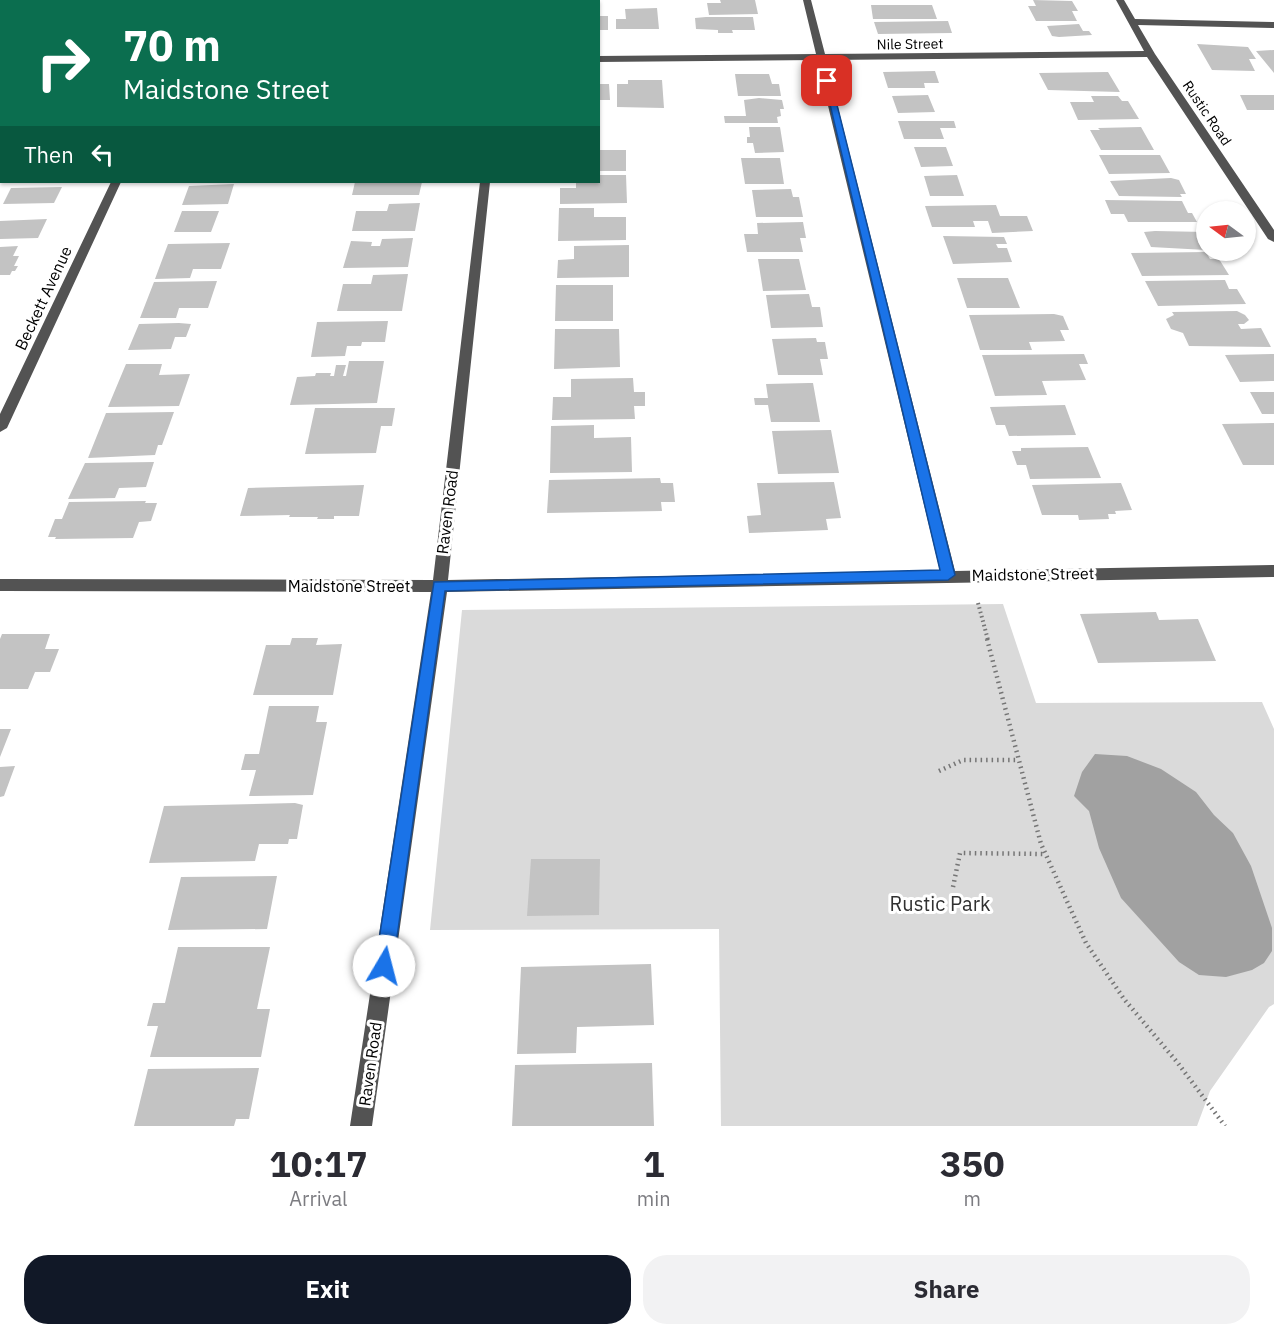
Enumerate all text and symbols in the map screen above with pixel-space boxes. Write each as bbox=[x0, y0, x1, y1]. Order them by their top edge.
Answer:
text: 70 m bbox=[123, 18, 221, 73]
icon: right bbox=[24, 24, 102, 102]
street label: Nile Street bbox=[877, 34, 944, 54]
pin bbox=[801, 55, 852, 106]
icon: arrive bbox=[810, 64, 843, 97]
text: Maidstone Street bbox=[123, 71, 330, 106]
street label: Rustic Road bbox=[1179, 77, 1235, 149]
icon: left bbox=[86, 138, 119, 171]
text: Then bbox=[24, 140, 74, 169]
north arrow bbox=[1196, 201, 1256, 261]
map controls bbox=[1196, 201, 1256, 261]
street label: Beckett Avenue bbox=[10, 243, 76, 353]
street label: Raven Road bbox=[432, 469, 462, 555]
street label: Maidstone Street bbox=[972, 563, 1094, 585]
street label: Maidstone Street bbox=[288, 576, 410, 596]
park label: Rustic Park bbox=[889, 890, 991, 917]
position arrow bbox=[352, 934, 416, 998]
street label: Raven Road bbox=[354, 1021, 386, 1107]
text: 10:17 bbox=[269, 1140, 368, 1187]
text: 1 bbox=[643, 1140, 665, 1187]
text: 350 bbox=[940, 1140, 1005, 1187]
text: Arrival bbox=[289, 1185, 348, 1212]
text: min bbox=[637, 1185, 671, 1212]
text: m bbox=[964, 1185, 981, 1212]
button: Exit bbox=[24, 1255, 631, 1324]
button: Share bbox=[643, 1255, 1250, 1324]

